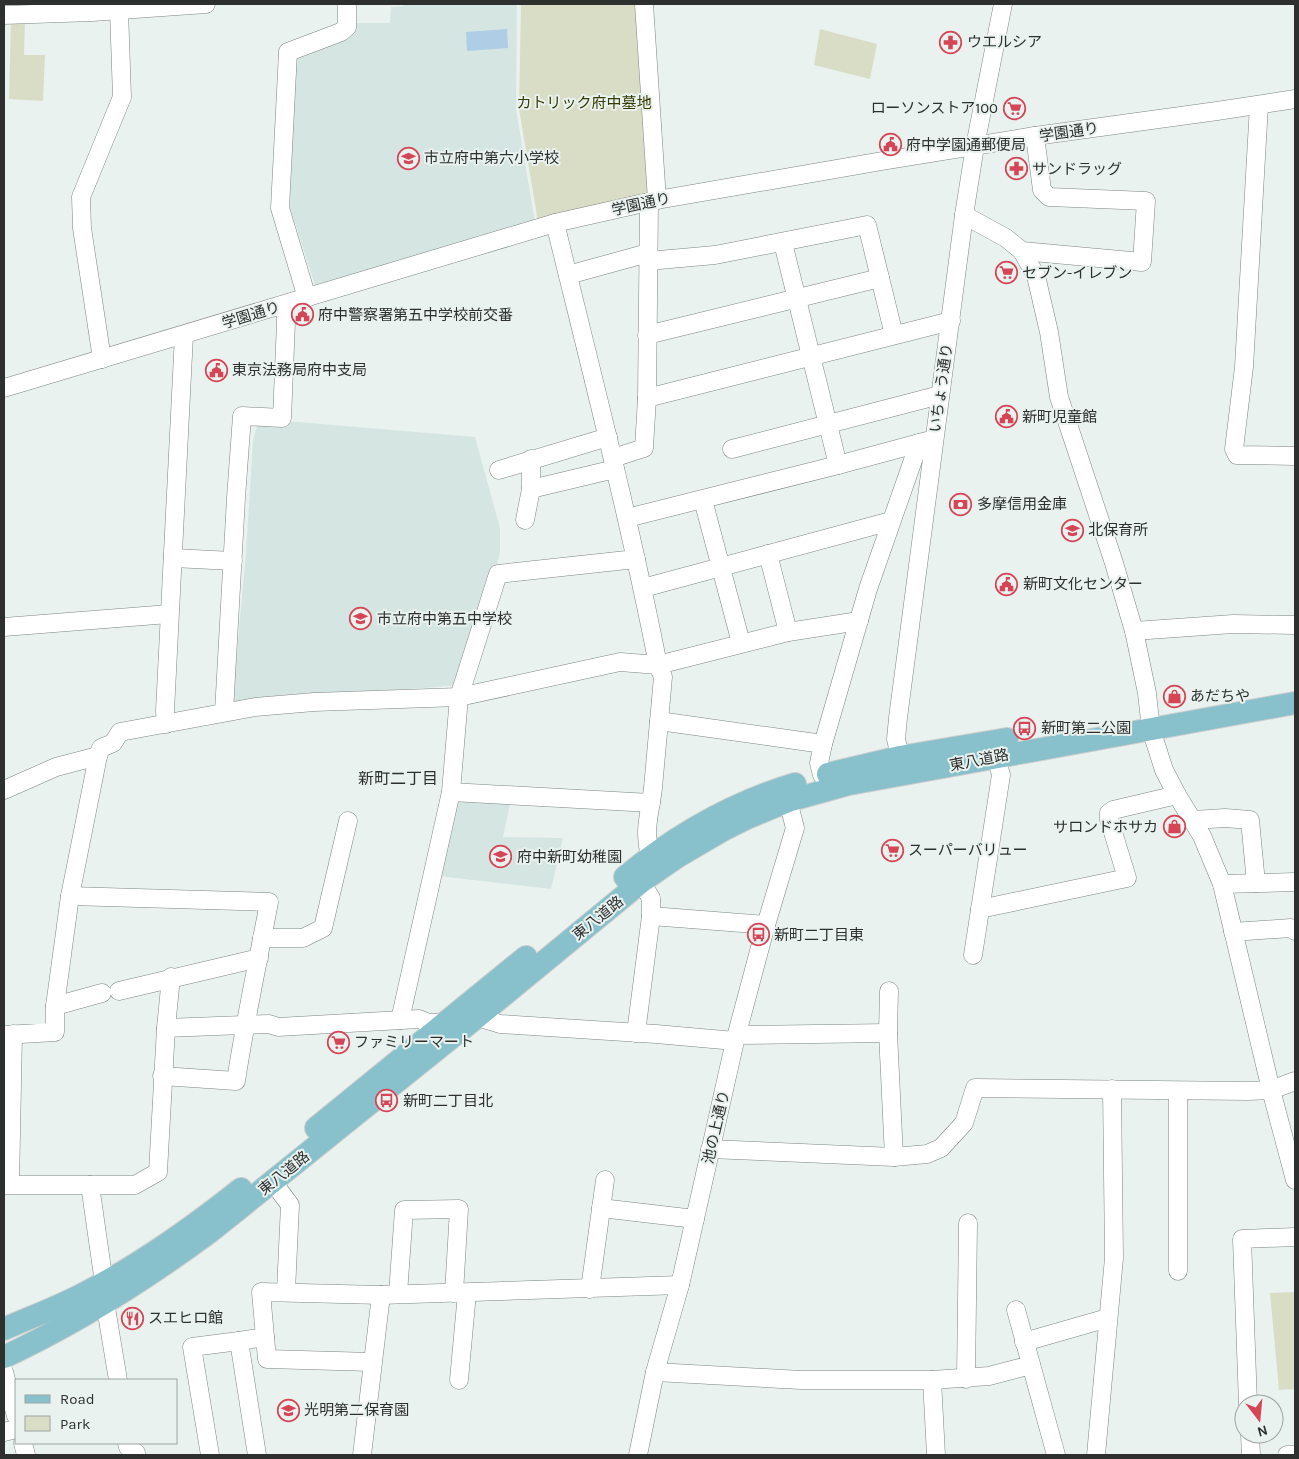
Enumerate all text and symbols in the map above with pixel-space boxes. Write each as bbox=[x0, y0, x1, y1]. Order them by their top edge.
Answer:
pharmacy icon: ウエルシア bbox=[939, 30, 963, 54]
place label: ウエルシア bbox=[967, 33, 1042, 51]
park label: カトリック府中墓地 bbox=[516, 94, 652, 112]
supermarket icon: ローソンストア100 bbox=[1002, 96, 1026, 120]
place label: ローソンストア100 bbox=[871, 99, 998, 117]
street label: 学園通り bbox=[1038, 119, 1100, 145]
public building icon: 府中学園通郵便局 bbox=[878, 133, 902, 157]
place label: 府中学園通郵便局 bbox=[906, 136, 1026, 154]
school or university icon: 市立府中第六小学校 bbox=[396, 146, 420, 170]
place label: 市立府中第六小学校 bbox=[424, 149, 559, 167]
pharmacy icon: サンドラッグ bbox=[1004, 157, 1028, 181]
place label: サンドラッグ bbox=[1032, 160, 1122, 178]
street label: 学園通り bbox=[610, 189, 672, 219]
supermarket icon: セブン-イレブン bbox=[994, 261, 1018, 285]
place label: セブン-イレブン bbox=[1022, 264, 1132, 282]
street label: 学園通り bbox=[220, 298, 282, 332]
public building icon: 府中警察署第五中学校前交番 bbox=[290, 303, 314, 327]
place label: 府中警察署第五中学校前交番 bbox=[318, 306, 513, 324]
street label: いちょう通り bbox=[926, 342, 956, 434]
public building icon: 東京法務局府中支局 bbox=[204, 358, 228, 382]
place label: 東京法務局府中支局 bbox=[232, 361, 367, 379]
public building icon: 新町児童館 bbox=[994, 405, 1018, 429]
place label: 新町児童館 bbox=[1022, 408, 1097, 426]
bank icon: 多摩信用金庫 bbox=[949, 492, 973, 516]
place label: 多摩信用金庫 bbox=[977, 495, 1067, 513]
school or university icon: 北保育所 bbox=[1060, 518, 1084, 542]
place label: 北保育所 bbox=[1088, 521, 1148, 539]
public building icon: 新町文化センター bbox=[995, 572, 1019, 596]
place label: 新町文化センター bbox=[1023, 575, 1143, 593]
school or university icon: 市立府中第五中学校 bbox=[349, 607, 373, 631]
place label: 市立府中第五中学校 bbox=[377, 610, 512, 628]
shop icon: あだちや bbox=[1162, 684, 1186, 708]
place label: あだちや bbox=[1190, 687, 1250, 705]
bus stop icon: 新町第二公園 bbox=[1013, 716, 1037, 740]
place label: 新町第二公園 bbox=[1041, 719, 1131, 737]
street label: 東八道路 bbox=[948, 745, 1010, 775]
district label: 新町二丁目 bbox=[358, 769, 438, 788]
shop icon: サロンドホサカ bbox=[1162, 815, 1186, 839]
place label: サロンドホサカ bbox=[1053, 818, 1158, 836]
supermarket icon: スーパーバリュー bbox=[880, 838, 904, 862]
place label: スーパーバリュー bbox=[908, 841, 1028, 859]
school or university icon: 府中新町幼稚園 bbox=[489, 845, 513, 869]
place label: 府中新町幼稚園 bbox=[517, 848, 622, 866]
street label: 東八道路 bbox=[569, 892, 627, 944]
bus stop icon: 新町二丁目東 bbox=[746, 923, 770, 947]
place label: 新町二丁目東 bbox=[774, 926, 864, 944]
supermarket icon: ファミリーマート bbox=[326, 1030, 350, 1054]
place label: ファミリーマート bbox=[354, 1033, 474, 1051]
street label: 池の上通り bbox=[699, 1088, 733, 1166]
bus stop icon: 新町二丁目北 bbox=[375, 1089, 399, 1113]
place label: 新町二丁目北 bbox=[403, 1092, 493, 1110]
street label: 東八道路 bbox=[255, 1147, 313, 1199]
restaurant icon: スエヒロ館 bbox=[120, 1306, 144, 1330]
place label: スエヒロ館 bbox=[148, 1309, 223, 1327]
legend bbox=[15, 1379, 178, 1444]
text: Road bbox=[60, 1390, 95, 1408]
north arrow bbox=[1234, 1394, 1284, 1444]
school or university icon: 光明第二保育園 bbox=[276, 1398, 300, 1422]
place label: 光明第二保育園 bbox=[304, 1401, 409, 1419]
text: Park bbox=[60, 1415, 90, 1433]
text: N bbox=[1255, 1421, 1270, 1441]

